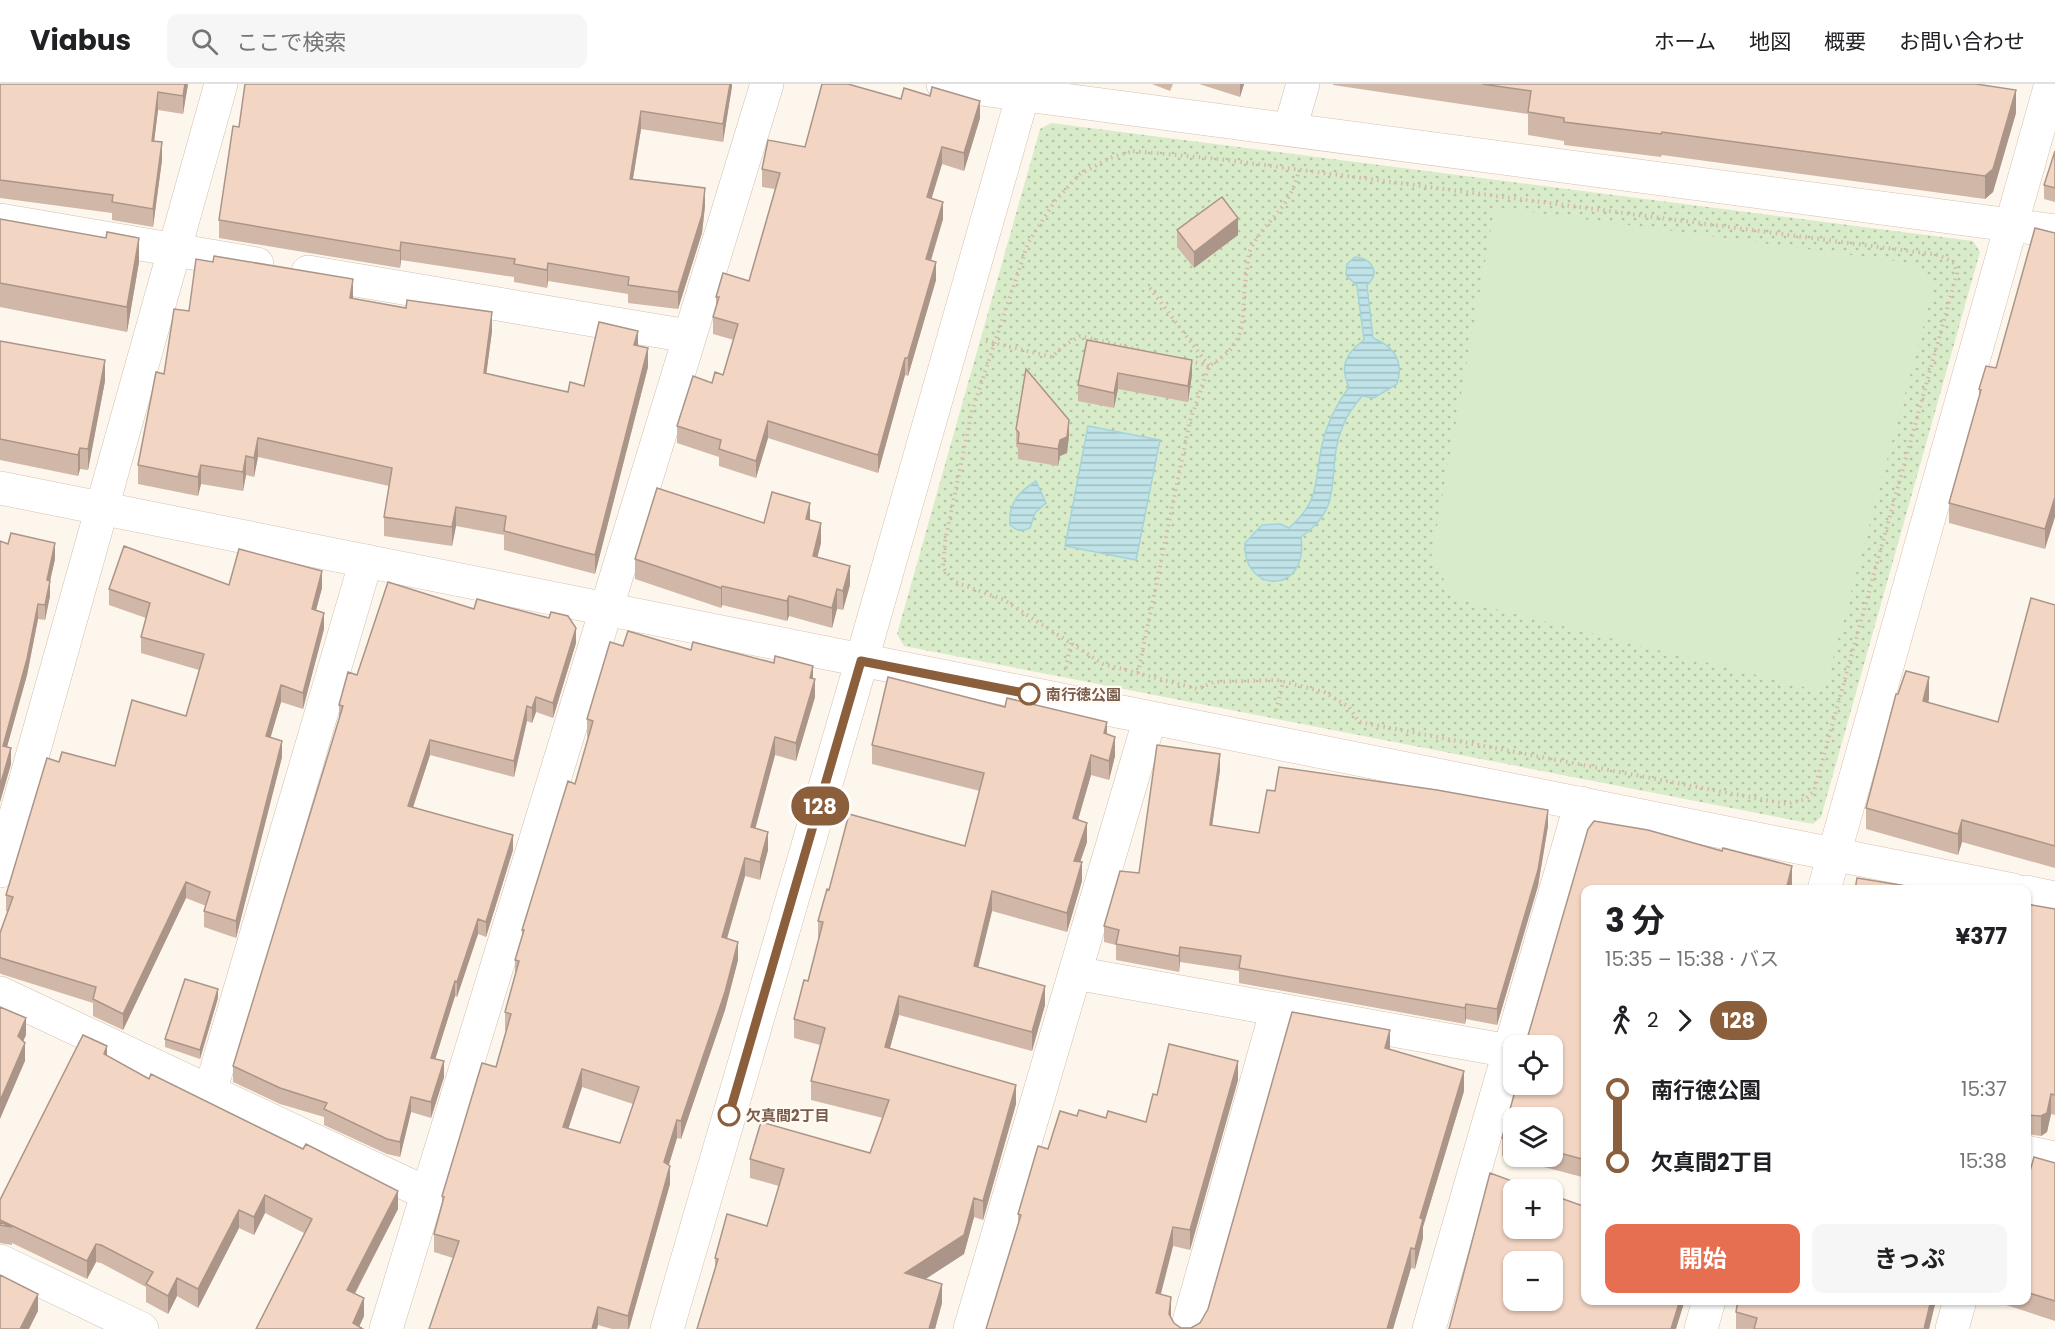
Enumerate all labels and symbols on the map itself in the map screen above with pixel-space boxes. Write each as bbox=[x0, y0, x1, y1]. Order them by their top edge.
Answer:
marker: 南行徳公園 bbox=[1018, 683, 1040, 705]
place label: 南行徳公園 bbox=[1046, 684, 1121, 705]
line badge: 128 bbox=[786, 786, 854, 826]
marker: 欠真間2丁目 bbox=[718, 1104, 740, 1126]
place label: 欠真間2丁目 bbox=[746, 1105, 830, 1126]

